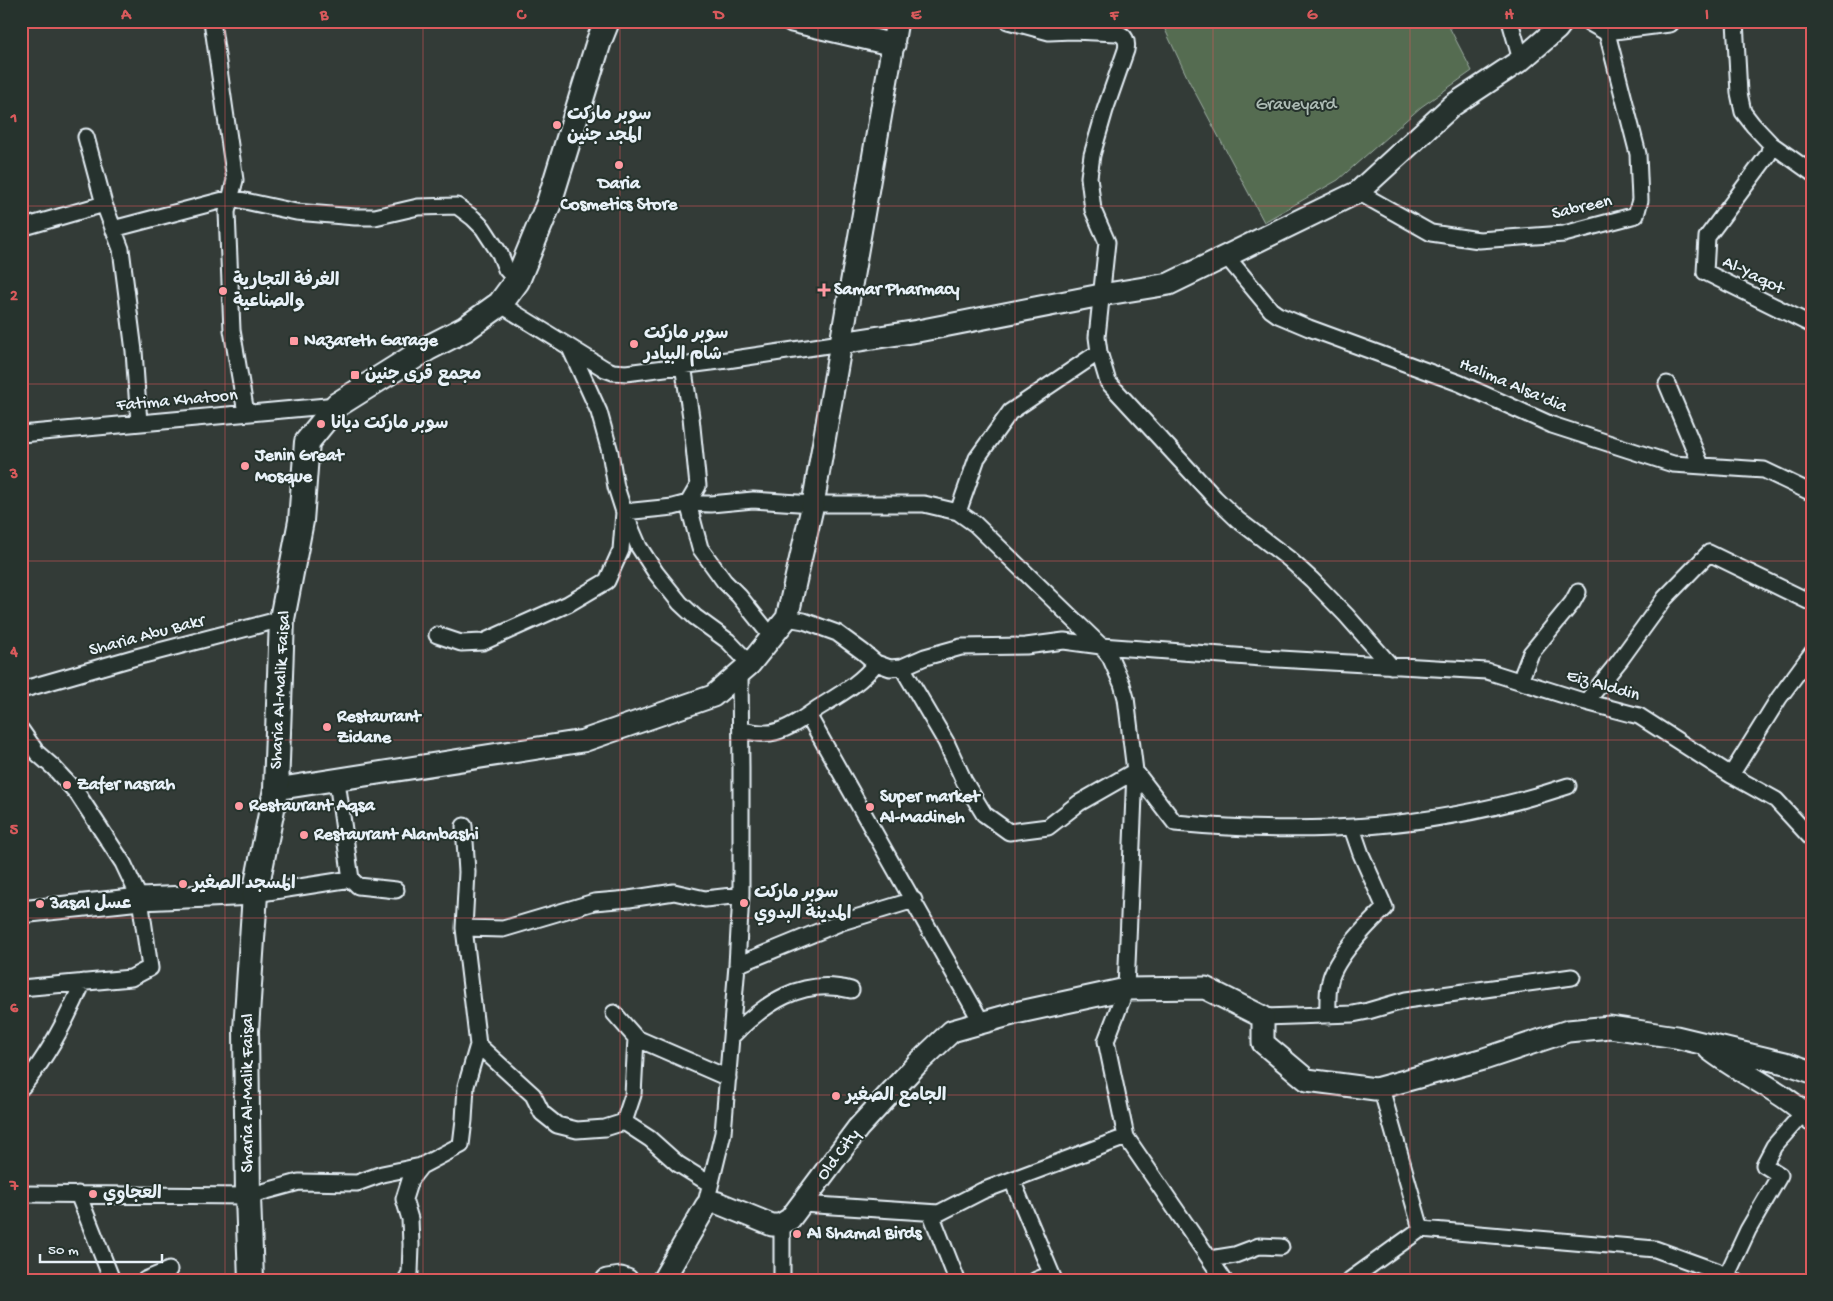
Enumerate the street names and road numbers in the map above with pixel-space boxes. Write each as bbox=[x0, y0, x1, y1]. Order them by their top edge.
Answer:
street label: Sabreen bbox=[1550, 191, 1615, 225]
street label: Al-Yaqot bbox=[1719, 252, 1789, 301]
street label: Halima Alsa'dia bbox=[1456, 354, 1571, 419]
street label: Fatima Khatoon bbox=[114, 385, 239, 417]
street label: Sharia Abu Bakr bbox=[87, 610, 209, 662]
street label: Sharia Al-Malik Faisal bbox=[266, 610, 296, 770]
street label: Eiz Alddin bbox=[1564, 666, 1643, 707]
street label: Sharia Al-Malik Faisal bbox=[238, 1013, 259, 1173]
street label: Old City bbox=[813, 1125, 865, 1185]

